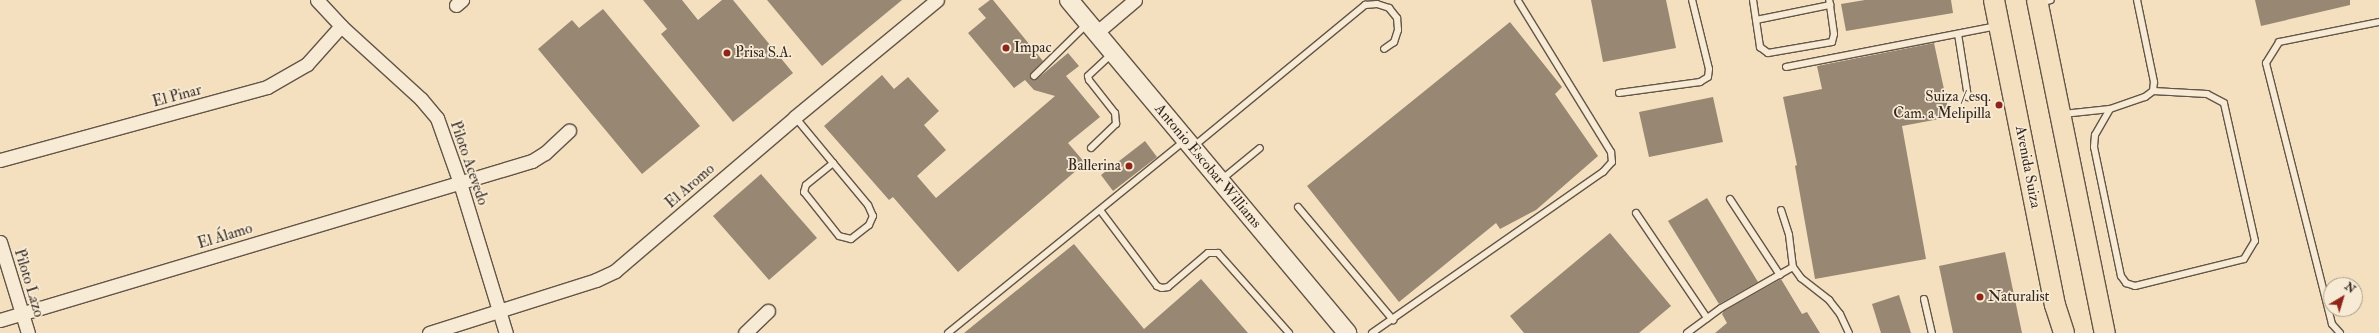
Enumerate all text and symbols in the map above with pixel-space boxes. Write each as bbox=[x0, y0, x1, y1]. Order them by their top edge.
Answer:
place label: Impac bbox=[1014, 39, 1051, 57]
marker: Impac bbox=[1001, 43, 1011, 53]
place label: Prisa S.A. bbox=[735, 44, 792, 62]
marker: Prisa S.A. bbox=[722, 48, 732, 58]
street label: El Pinar bbox=[151, 81, 203, 111]
place label: Suiza / esq. Cam. a Melipilla bbox=[1893, 87, 1991, 122]
street label: Antonio Escobar Williams bbox=[1151, 100, 1265, 232]
marker: Suiza / esq. Cam. a Melipilla bbox=[1994, 100, 2004, 110]
street label: Piloto Acevedo bbox=[446, 118, 492, 208]
street label: Avenida Suiza bbox=[2011, 124, 2045, 210]
place label: Ballerina bbox=[1068, 157, 1121, 175]
street label: El Aromo bbox=[662, 160, 718, 212]
marker: Ballerina bbox=[1124, 161, 1134, 171]
street label: El Álamo bbox=[196, 219, 254, 253]
street label: Piloto Lazo bbox=[10, 247, 48, 319]
north arrow bbox=[2323, 277, 2363, 317]
text: N bbox=[2342, 280, 2358, 296]
place label: Naturalist bbox=[1988, 288, 2049, 306]
marker: Naturalist bbox=[1975, 292, 1985, 302]

